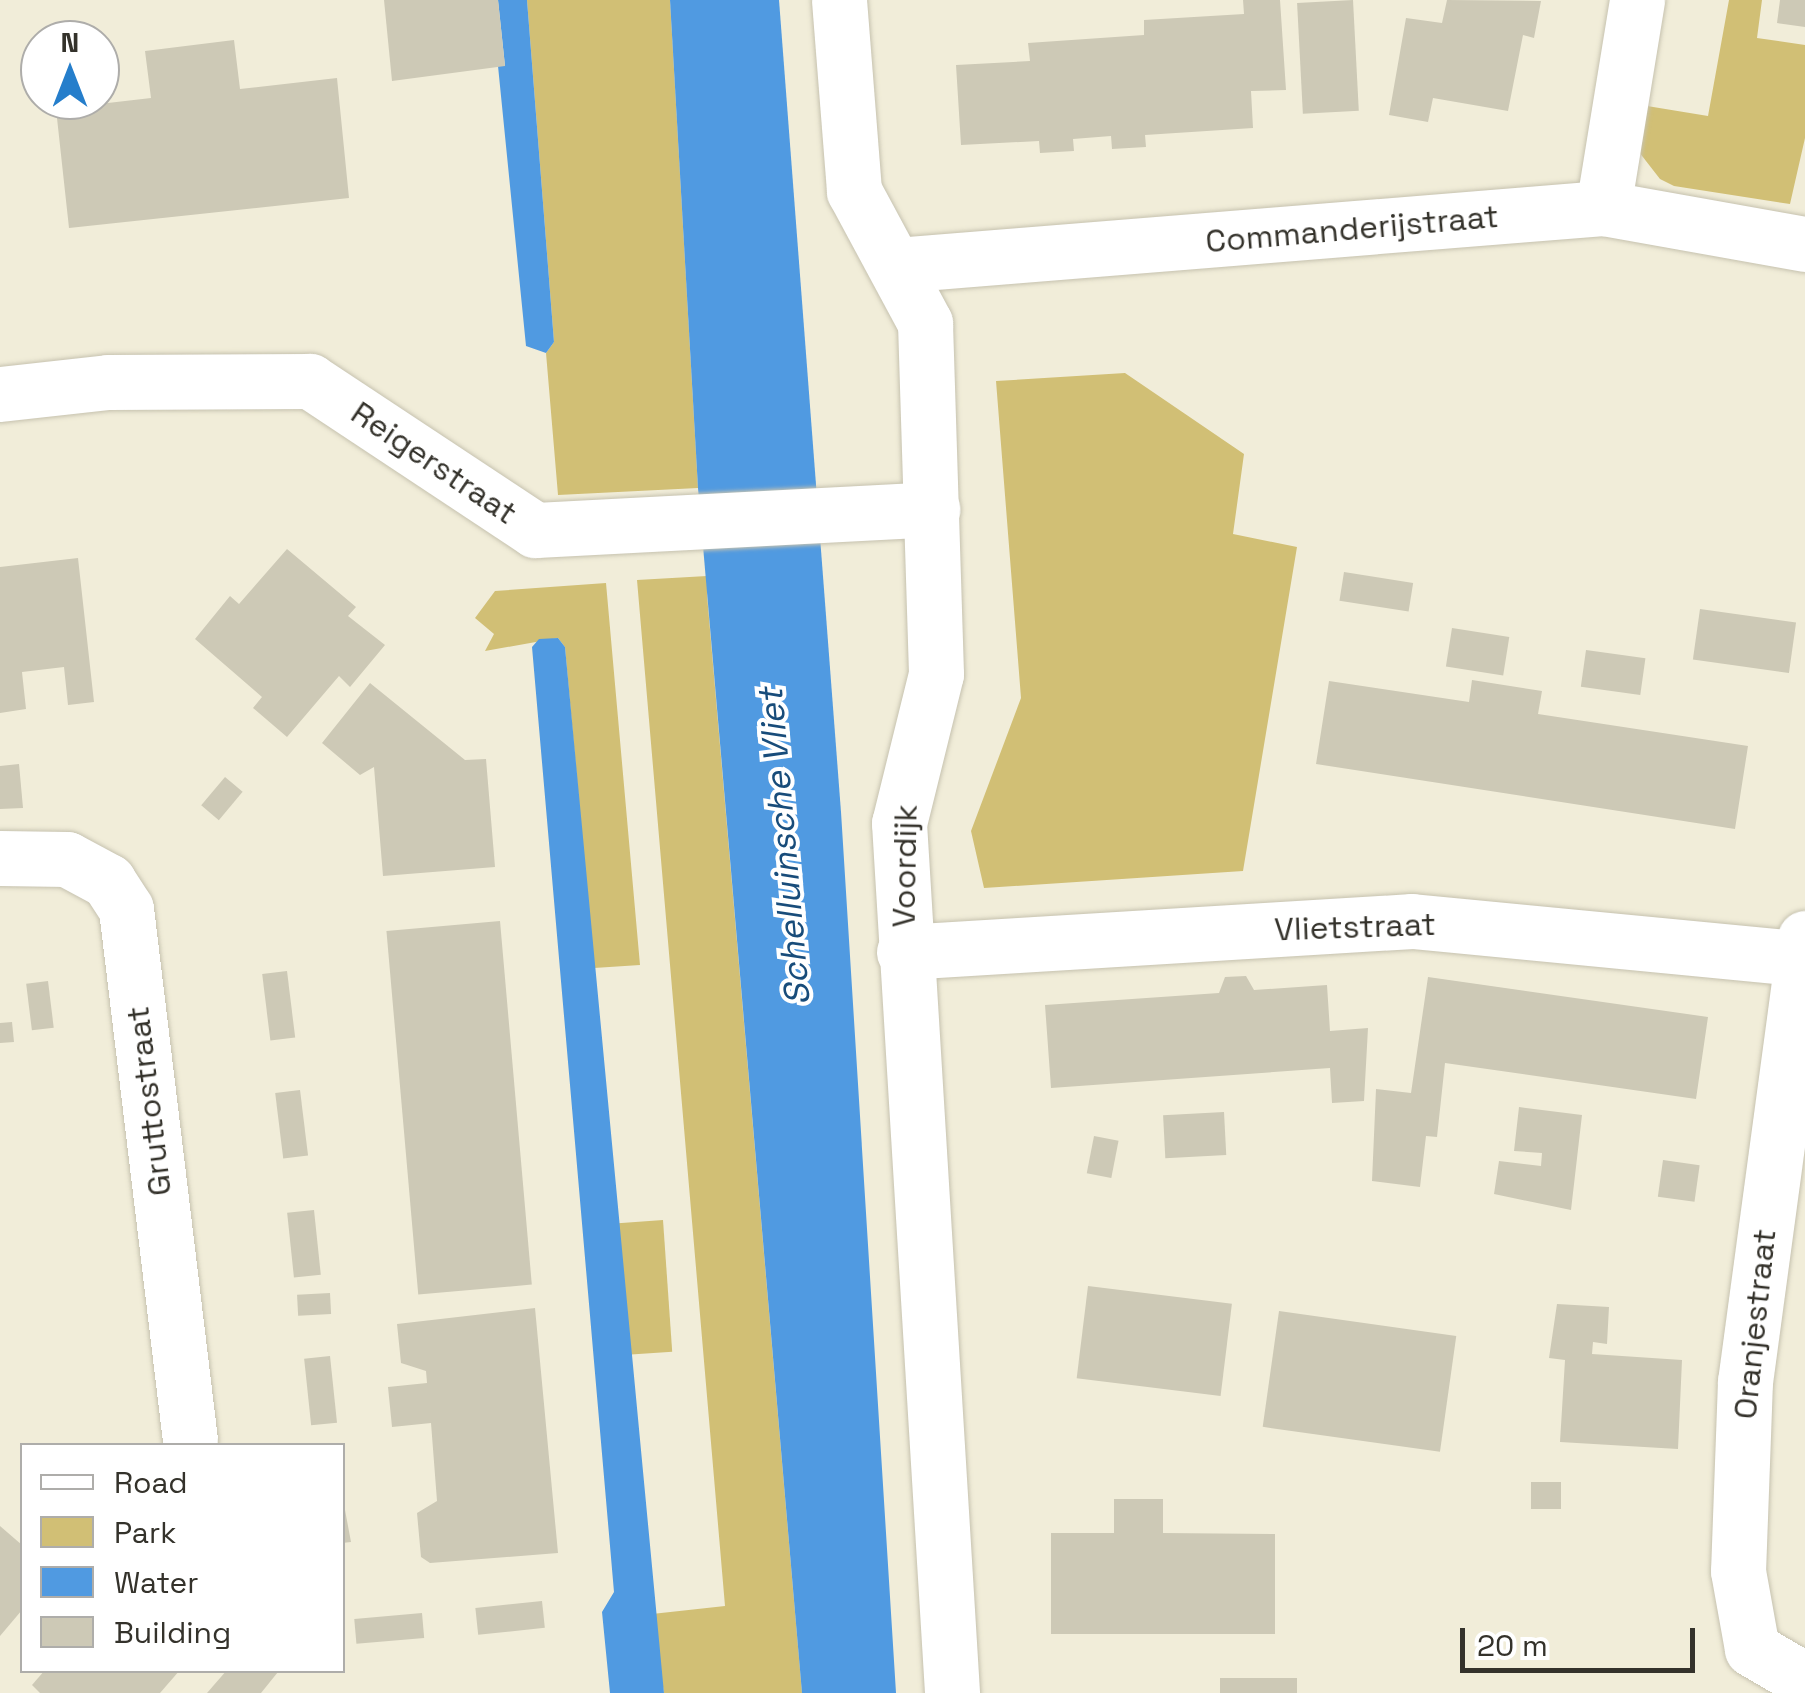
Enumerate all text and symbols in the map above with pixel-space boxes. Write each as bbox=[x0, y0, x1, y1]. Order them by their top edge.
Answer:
north arrow bbox=[20, 20, 120, 120]
text: N bbox=[61, 24, 79, 60]
street label: Commanderijstraat bbox=[1204, 197, 1500, 261]
street label: Reigerstraat bbox=[344, 394, 524, 532]
water label: Schelluinsche Vliet bbox=[749, 686, 819, 1008]
street label: Voordijk bbox=[885, 804, 925, 928]
street label: Vlietstraat bbox=[1273, 905, 1437, 949]
street label: Gruttostraat bbox=[118, 1004, 180, 1198]
street label: Oranjestraat bbox=[1726, 1227, 1784, 1421]
legend bbox=[20, 1443, 345, 1673]
text: Road bbox=[114, 1463, 188, 1502]
text: Park bbox=[114, 1513, 176, 1552]
text: Water bbox=[114, 1563, 199, 1602]
scale bar bbox=[1465, 1608, 1700, 1670]
text: Building bbox=[114, 1613, 231, 1652]
text: 20 m bbox=[1477, 1626, 1548, 1665]

